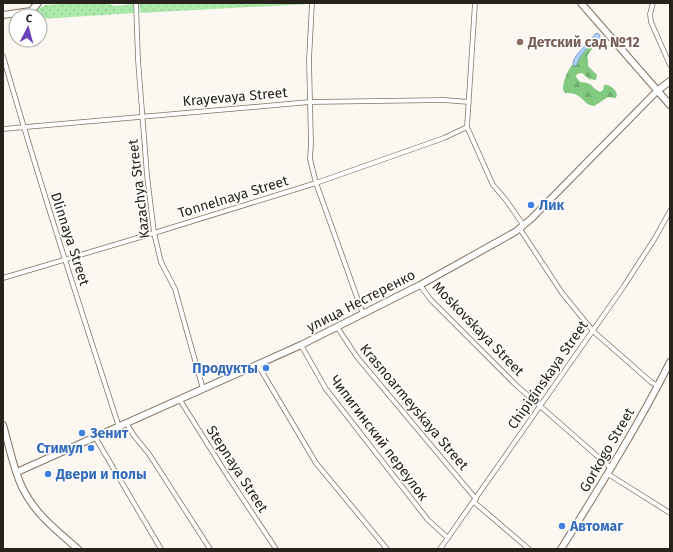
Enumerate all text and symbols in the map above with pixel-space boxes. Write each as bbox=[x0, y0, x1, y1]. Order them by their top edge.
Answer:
north arrow bbox=[8, 8, 48, 48]
text: С bbox=[25, 12, 33, 25]
place label: Детский сад №12 bbox=[527, 34, 640, 51]
marker: Детский сад №12 bbox=[515, 37, 525, 47]
street label: Krayevaya Street bbox=[182, 84, 289, 110]
street label: Kazachya Street bbox=[124, 137, 154, 240]
street label: Tonnelnaya Street bbox=[176, 172, 291, 222]
street label: Dlinnaya Street bbox=[47, 190, 93, 289]
place label: Лик bbox=[539, 197, 564, 214]
marker: Лик bbox=[526, 200, 536, 210]
street label: улица Нестеренко bbox=[304, 266, 418, 336]
street label: Moskovskaya Street bbox=[429, 278, 528, 380]
street label: Chipiginskaya Street bbox=[504, 317, 592, 432]
street label: Krasnoarmeyskaya Street bbox=[356, 340, 472, 474]
place label: Продукты bbox=[192, 360, 258, 377]
marker: Продукты bbox=[261, 363, 271, 373]
street label: Чипигинский переулок bbox=[326, 372, 432, 505]
street label: Gorkogo Street bbox=[576, 404, 638, 495]
street label: Stepnaya Street bbox=[203, 422, 272, 516]
place label: Зенит bbox=[89, 425, 129, 442]
marker: Зенит bbox=[77, 428, 87, 438]
place label: Стимул bbox=[36, 440, 83, 457]
marker: Стимул bbox=[86, 443, 96, 453]
place label: Двери и полы bbox=[55, 466, 147, 483]
marker: Двери и полы bbox=[43, 469, 53, 479]
place label: Автомаг bbox=[569, 518, 624, 535]
marker: Автомаг bbox=[557, 521, 567, 531]

